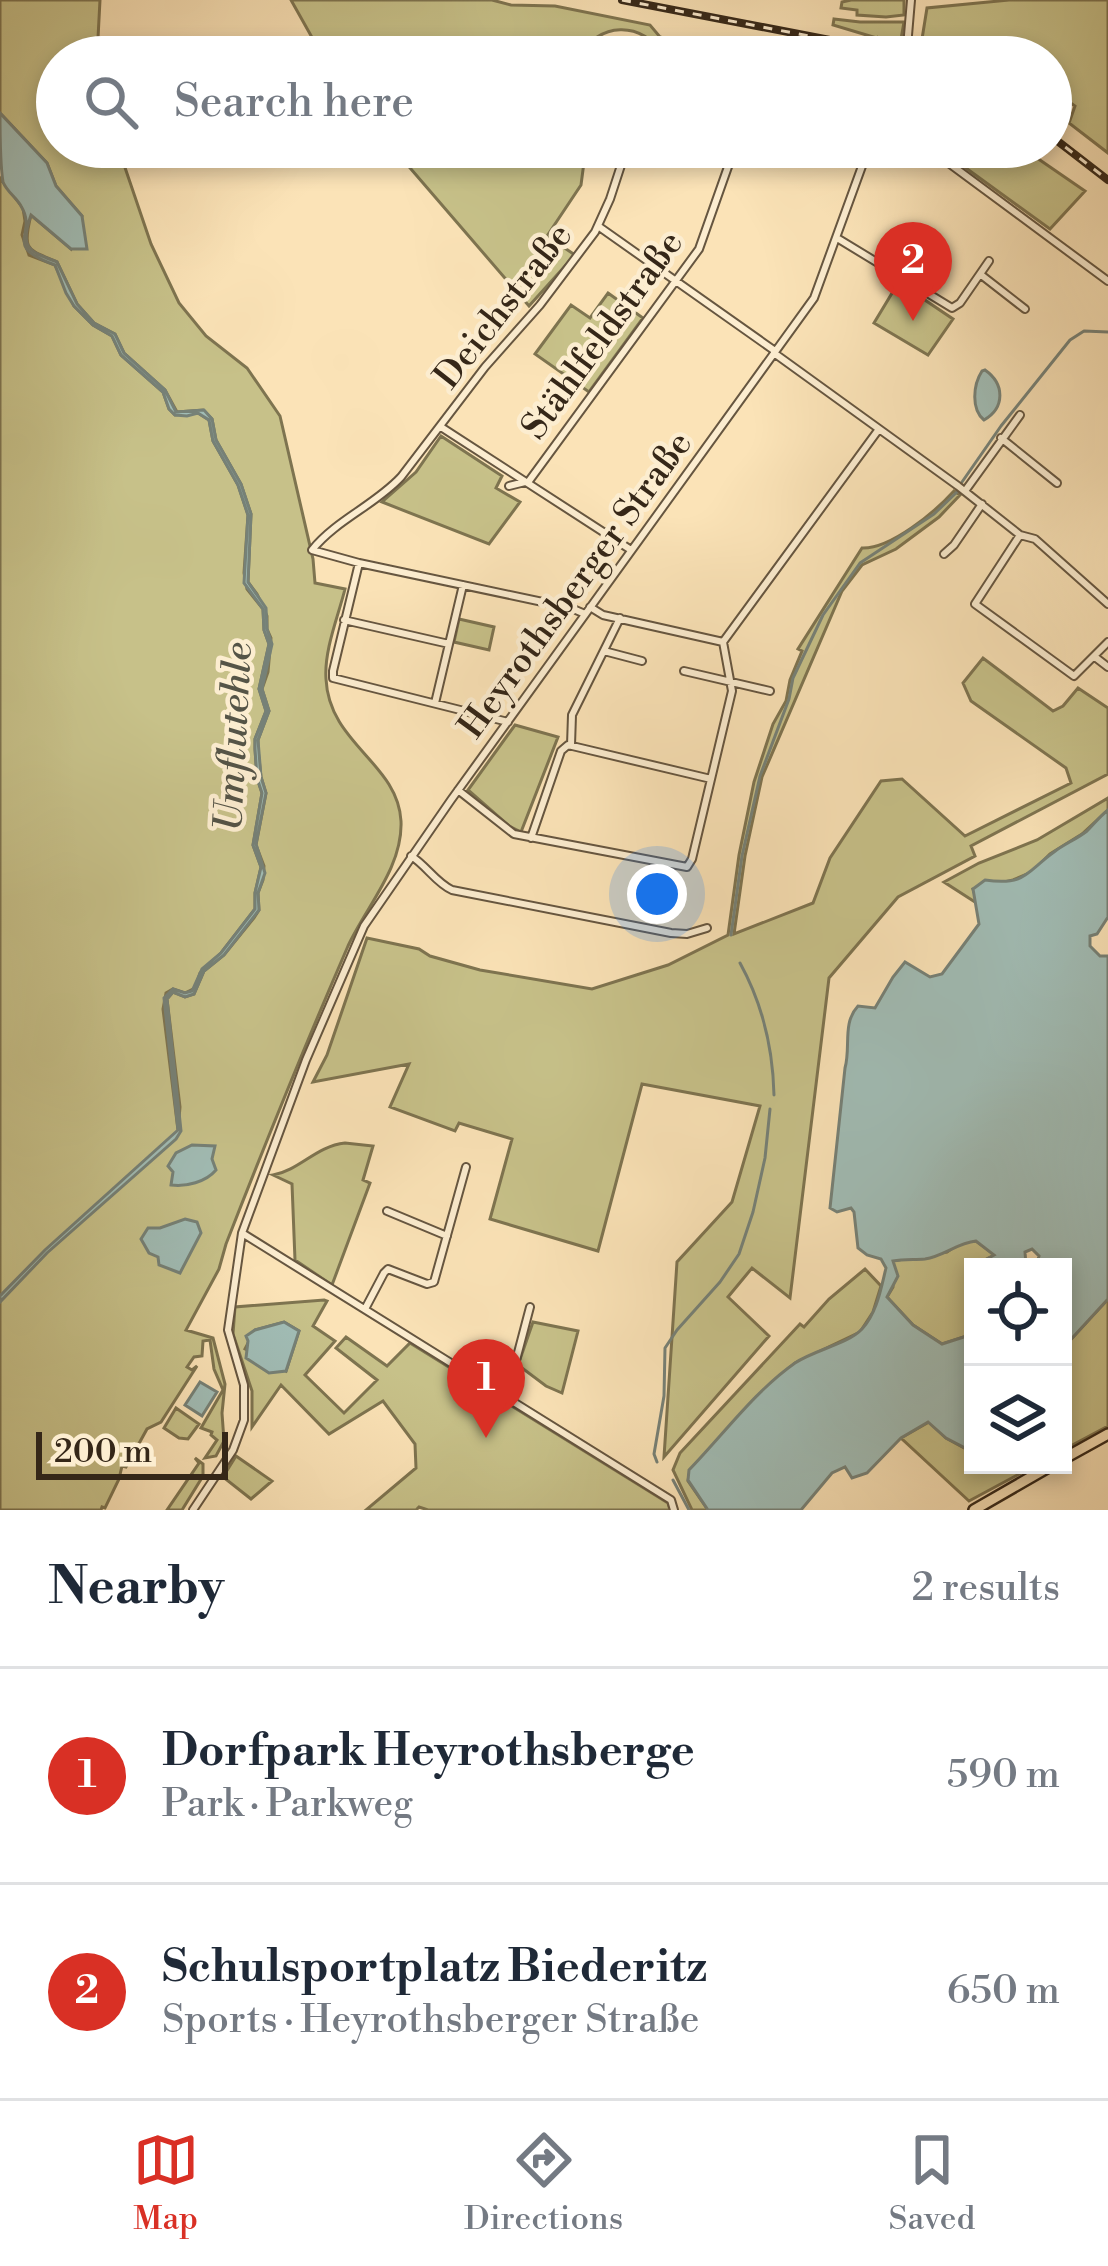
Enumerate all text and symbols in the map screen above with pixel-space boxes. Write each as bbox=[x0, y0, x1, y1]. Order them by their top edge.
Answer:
search box bbox=[36, 36, 1072, 168]
icon: search bbox=[78, 69, 144, 135]
text: Search here bbox=[174, 74, 414, 131]
street label: Deichstraße bbox=[425, 215, 583, 398]
street label: Stählfeldstraße bbox=[512, 222, 694, 448]
pin: 2 bbox=[874, 222, 952, 321]
street label: Heyrothsberger Straße bbox=[449, 423, 703, 748]
water label: Umflutehle bbox=[205, 641, 264, 833]
your location bbox=[627, 864, 687, 924]
map controls bbox=[964, 1258, 1072, 1474]
button: locate bbox=[964, 1258, 1072, 1366]
pin: 1 bbox=[447, 1339, 525, 1438]
button: layers bbox=[964, 1366, 1072, 1474]
scale bar bbox=[36, 1426, 228, 1479]
text: 200 m bbox=[54, 1432, 152, 1473]
text: Nearby bbox=[48, 1556, 224, 1620]
text: 2 results bbox=[912, 1564, 1060, 1613]
text: Dorfpark Heyrothsberge bbox=[162, 1723, 695, 1780]
text: 1 bbox=[78, 1751, 96, 1800]
text: 590 m bbox=[947, 1751, 1060, 1800]
text: Park · Parkweg bbox=[162, 1780, 413, 1829]
text: Schulsportplatz Biederitz bbox=[162, 1939, 707, 1996]
text: 2 bbox=[75, 1967, 99, 2016]
text: 650 m bbox=[947, 1967, 1060, 2016]
text: Sports · Heyrothsberger Straße bbox=[162, 1996, 700, 2045]
tab: Map bbox=[133, 2127, 199, 2240]
tab: Directions bbox=[464, 2127, 623, 2240]
tab: Saved bbox=[889, 2127, 975, 2240]

